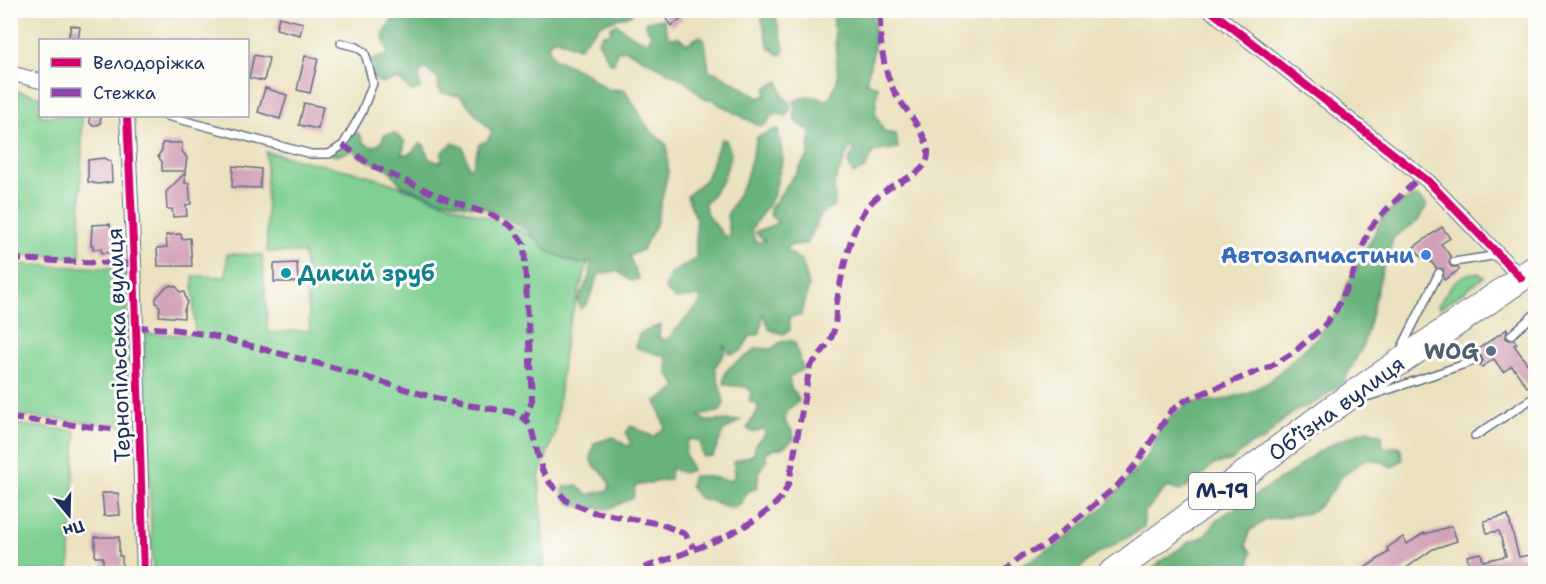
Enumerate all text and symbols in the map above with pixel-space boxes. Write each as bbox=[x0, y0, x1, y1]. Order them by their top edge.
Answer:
legend bbox=[39, 39, 249, 117]
text: Велодоріжка bbox=[93, 51, 205, 75]
text: Стежка bbox=[93, 81, 156, 105]
street label: Тернопільська вулиця bbox=[100, 227, 137, 463]
place label: Автозапчастини bbox=[1221, 241, 1414, 270]
marker: Автозапчастини bbox=[1419, 248, 1433, 262]
place label: Дикий зруб bbox=[298, 259, 435, 288]
marker: Дикий зруб bbox=[279, 266, 293, 280]
place label: WOG bbox=[1424, 337, 1479, 366]
marker: WOG bbox=[1484, 344, 1498, 358]
street label: Обʼїзна вулиця bbox=[1262, 349, 1410, 468]
road number: М-19 bbox=[1189, 473, 1255, 509]
north arrow bbox=[39, 485, 99, 545]
text: Пн bbox=[60, 515, 87, 542]

